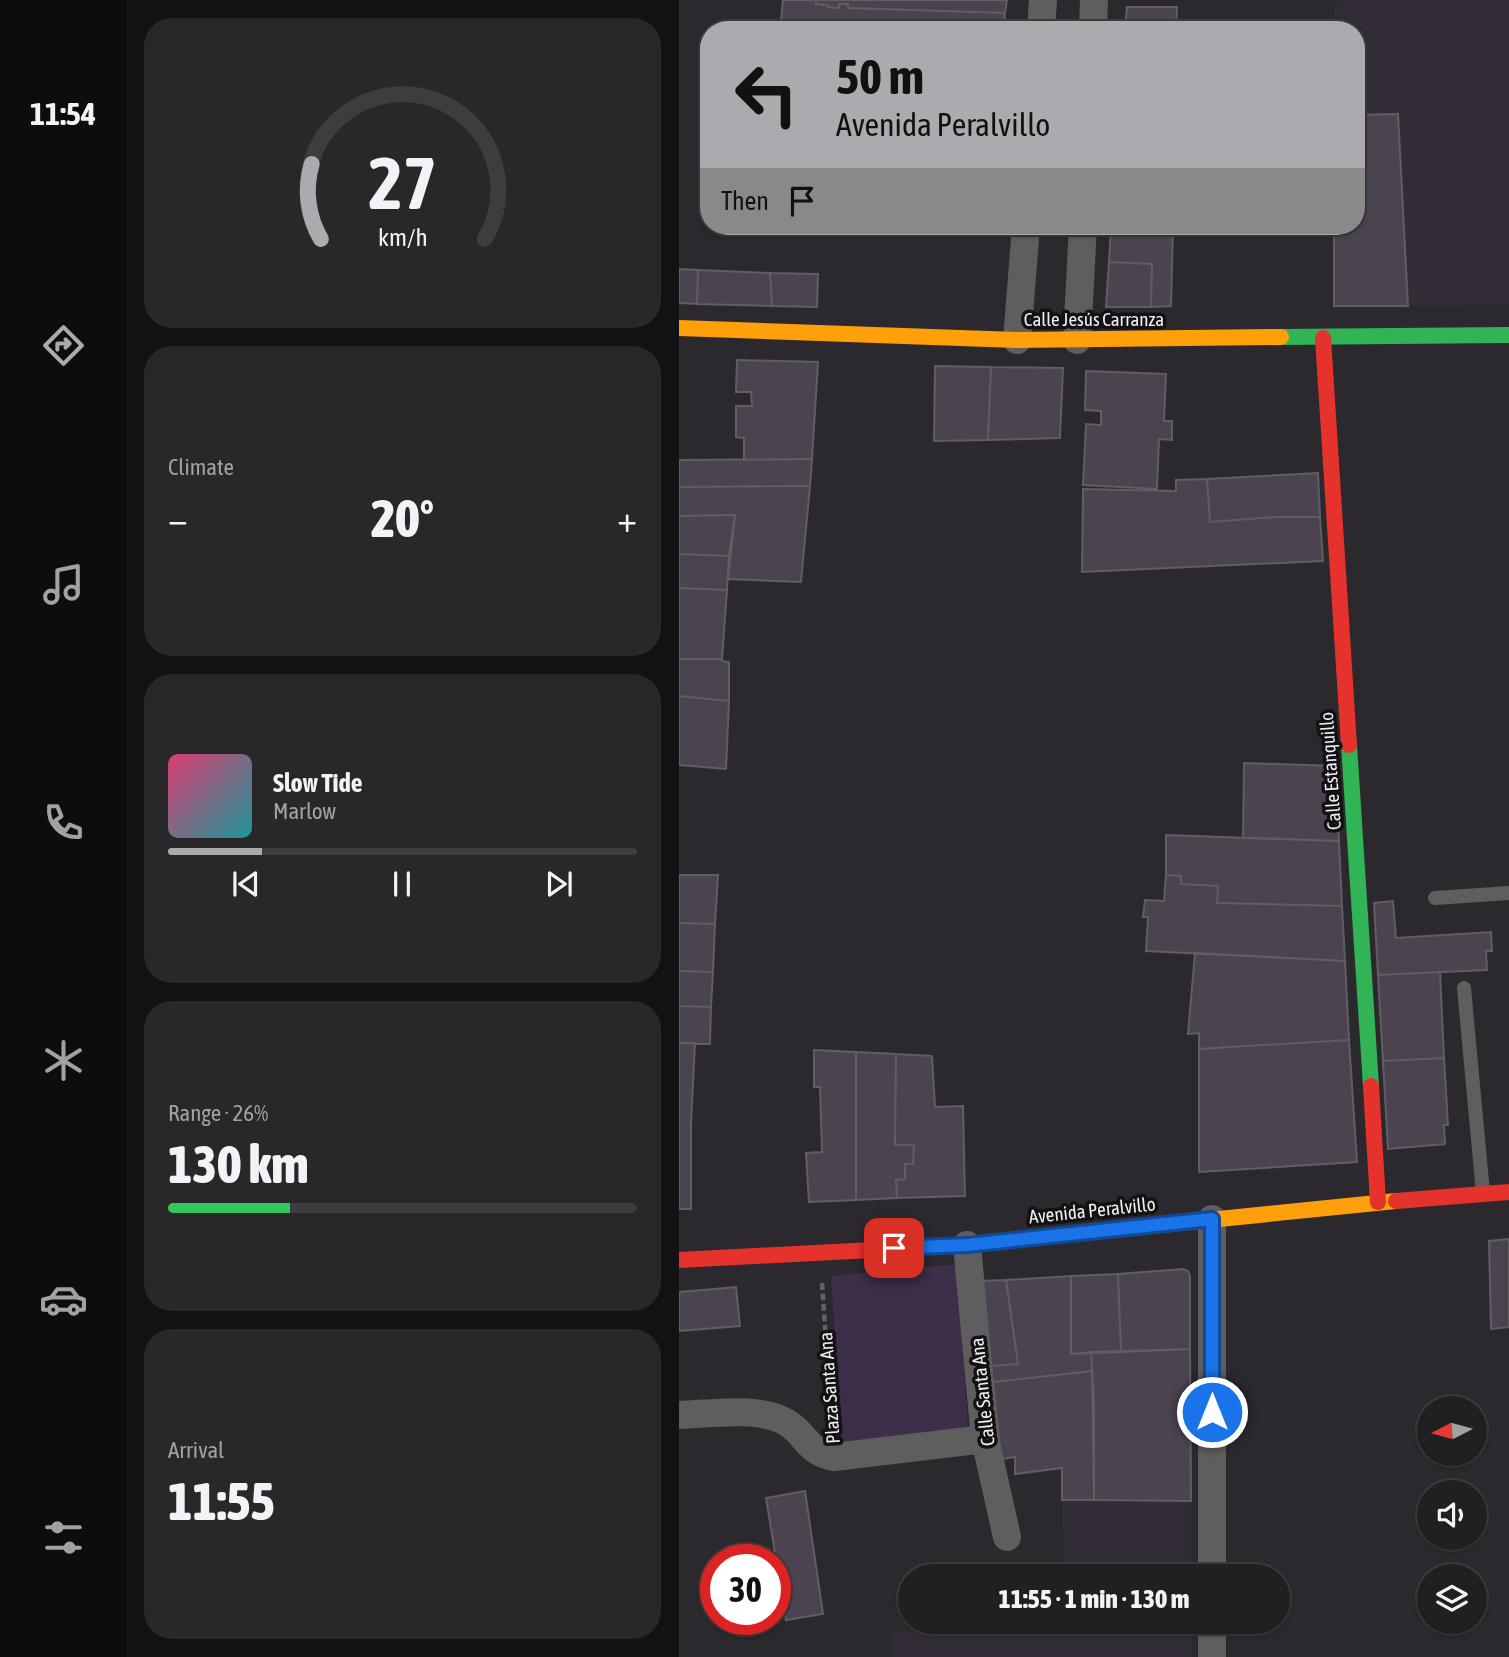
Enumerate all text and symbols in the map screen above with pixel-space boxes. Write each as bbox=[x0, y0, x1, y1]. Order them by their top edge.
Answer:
text: 50 m bbox=[836, 48, 924, 104]
icon: left bbox=[721, 49, 812, 140]
text: 11:54 bbox=[30, 95, 96, 132]
text: Avenida Peralvillo bbox=[836, 106, 1050, 143]
text: 27 bbox=[368, 141, 437, 224]
icon: arrive bbox=[783, 182, 821, 220]
text: Then bbox=[721, 186, 769, 216]
text: km/h bbox=[378, 223, 427, 251]
street label: Calle Jesús Carranza bbox=[1024, 308, 1164, 330]
icon: directions bbox=[39, 321, 88, 370]
text: Climate bbox=[168, 454, 234, 480]
text: 20° bbox=[371, 488, 434, 548]
text: − bbox=[168, 497, 188, 540]
text: + bbox=[617, 497, 637, 540]
icon: music bbox=[39, 560, 88, 609]
street label: Calle Estanquillo bbox=[1315, 711, 1345, 831]
text: Slow Tide bbox=[273, 768, 363, 798]
icon: phone bbox=[39, 798, 88, 847]
text: Marlow bbox=[273, 798, 336, 824]
icon: previous bbox=[227, 865, 265, 903]
icon: pause bbox=[383, 865, 421, 903]
icon: next bbox=[540, 865, 578, 903]
icon: climate bbox=[39, 1036, 88, 1085]
text: Range · 26% bbox=[168, 1100, 268, 1126]
text: 130 km bbox=[168, 1134, 309, 1194]
street label: Avenida Peralvillo bbox=[1028, 1192, 1157, 1228]
pin bbox=[864, 1218, 924, 1278]
icon: arrive bbox=[875, 1229, 913, 1267]
icon: car bbox=[39, 1275, 88, 1324]
street label: Plaza Santa Ana bbox=[814, 1331, 844, 1445]
street label: Calle Santa Ana bbox=[965, 1337, 999, 1447]
position arrow bbox=[1175, 1375, 1249, 1449]
north arrow bbox=[1417, 1396, 1487, 1466]
map controls bbox=[1417, 1396, 1487, 1634]
text: Arrival bbox=[168, 1437, 224, 1463]
text: 11:55 bbox=[168, 1471, 275, 1531]
button: sound bbox=[1417, 1480, 1487, 1550]
icon: filters bbox=[39, 1513, 88, 1562]
speed limit sign: 30 bbox=[700, 1544, 791, 1635]
button: layers bbox=[1417, 1564, 1487, 1634]
text: 11:55 · 1 min · 130 m bbox=[999, 1584, 1189, 1614]

